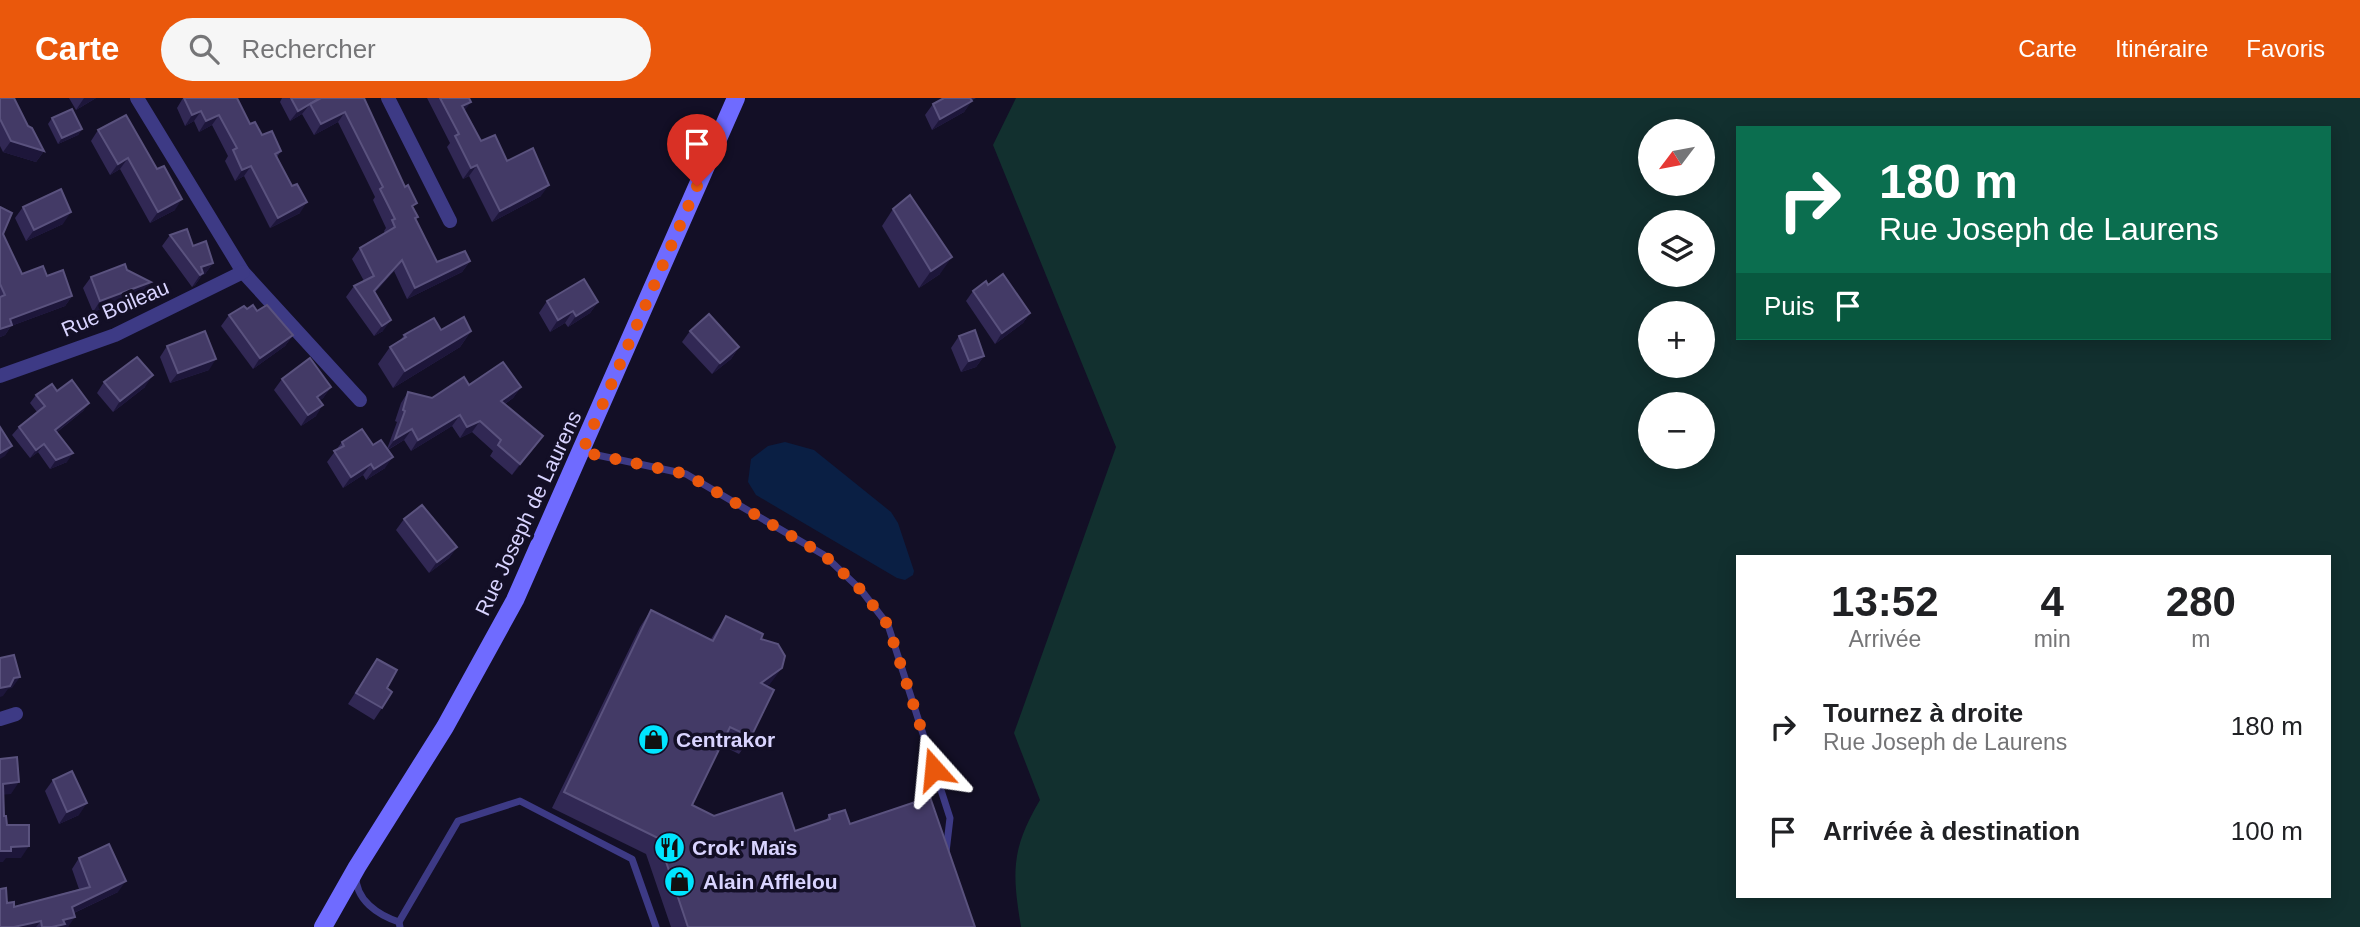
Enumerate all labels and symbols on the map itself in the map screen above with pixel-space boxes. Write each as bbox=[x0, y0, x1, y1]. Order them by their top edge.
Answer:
pin bbox=[667, 114, 727, 186]
north arrow bbox=[1638, 119, 1715, 196]
street label: Rue Boileau bbox=[58, 275, 172, 341]
street label: Rue Joseph de Laurens bbox=[470, 407, 586, 619]
shop icon: Centrakor bbox=[636, 722, 670, 756]
place label: Centrakor bbox=[676, 728, 775, 751]
position arrow bbox=[897, 732, 971, 806]
restaurant icon: Crok' Maïs bbox=[652, 830, 686, 864]
place label: Crok' Maïs bbox=[692, 836, 797, 859]
shop icon: Alain Afflelou bbox=[663, 864, 697, 898]
place label: Alain Afflelou bbox=[703, 870, 838, 893]

